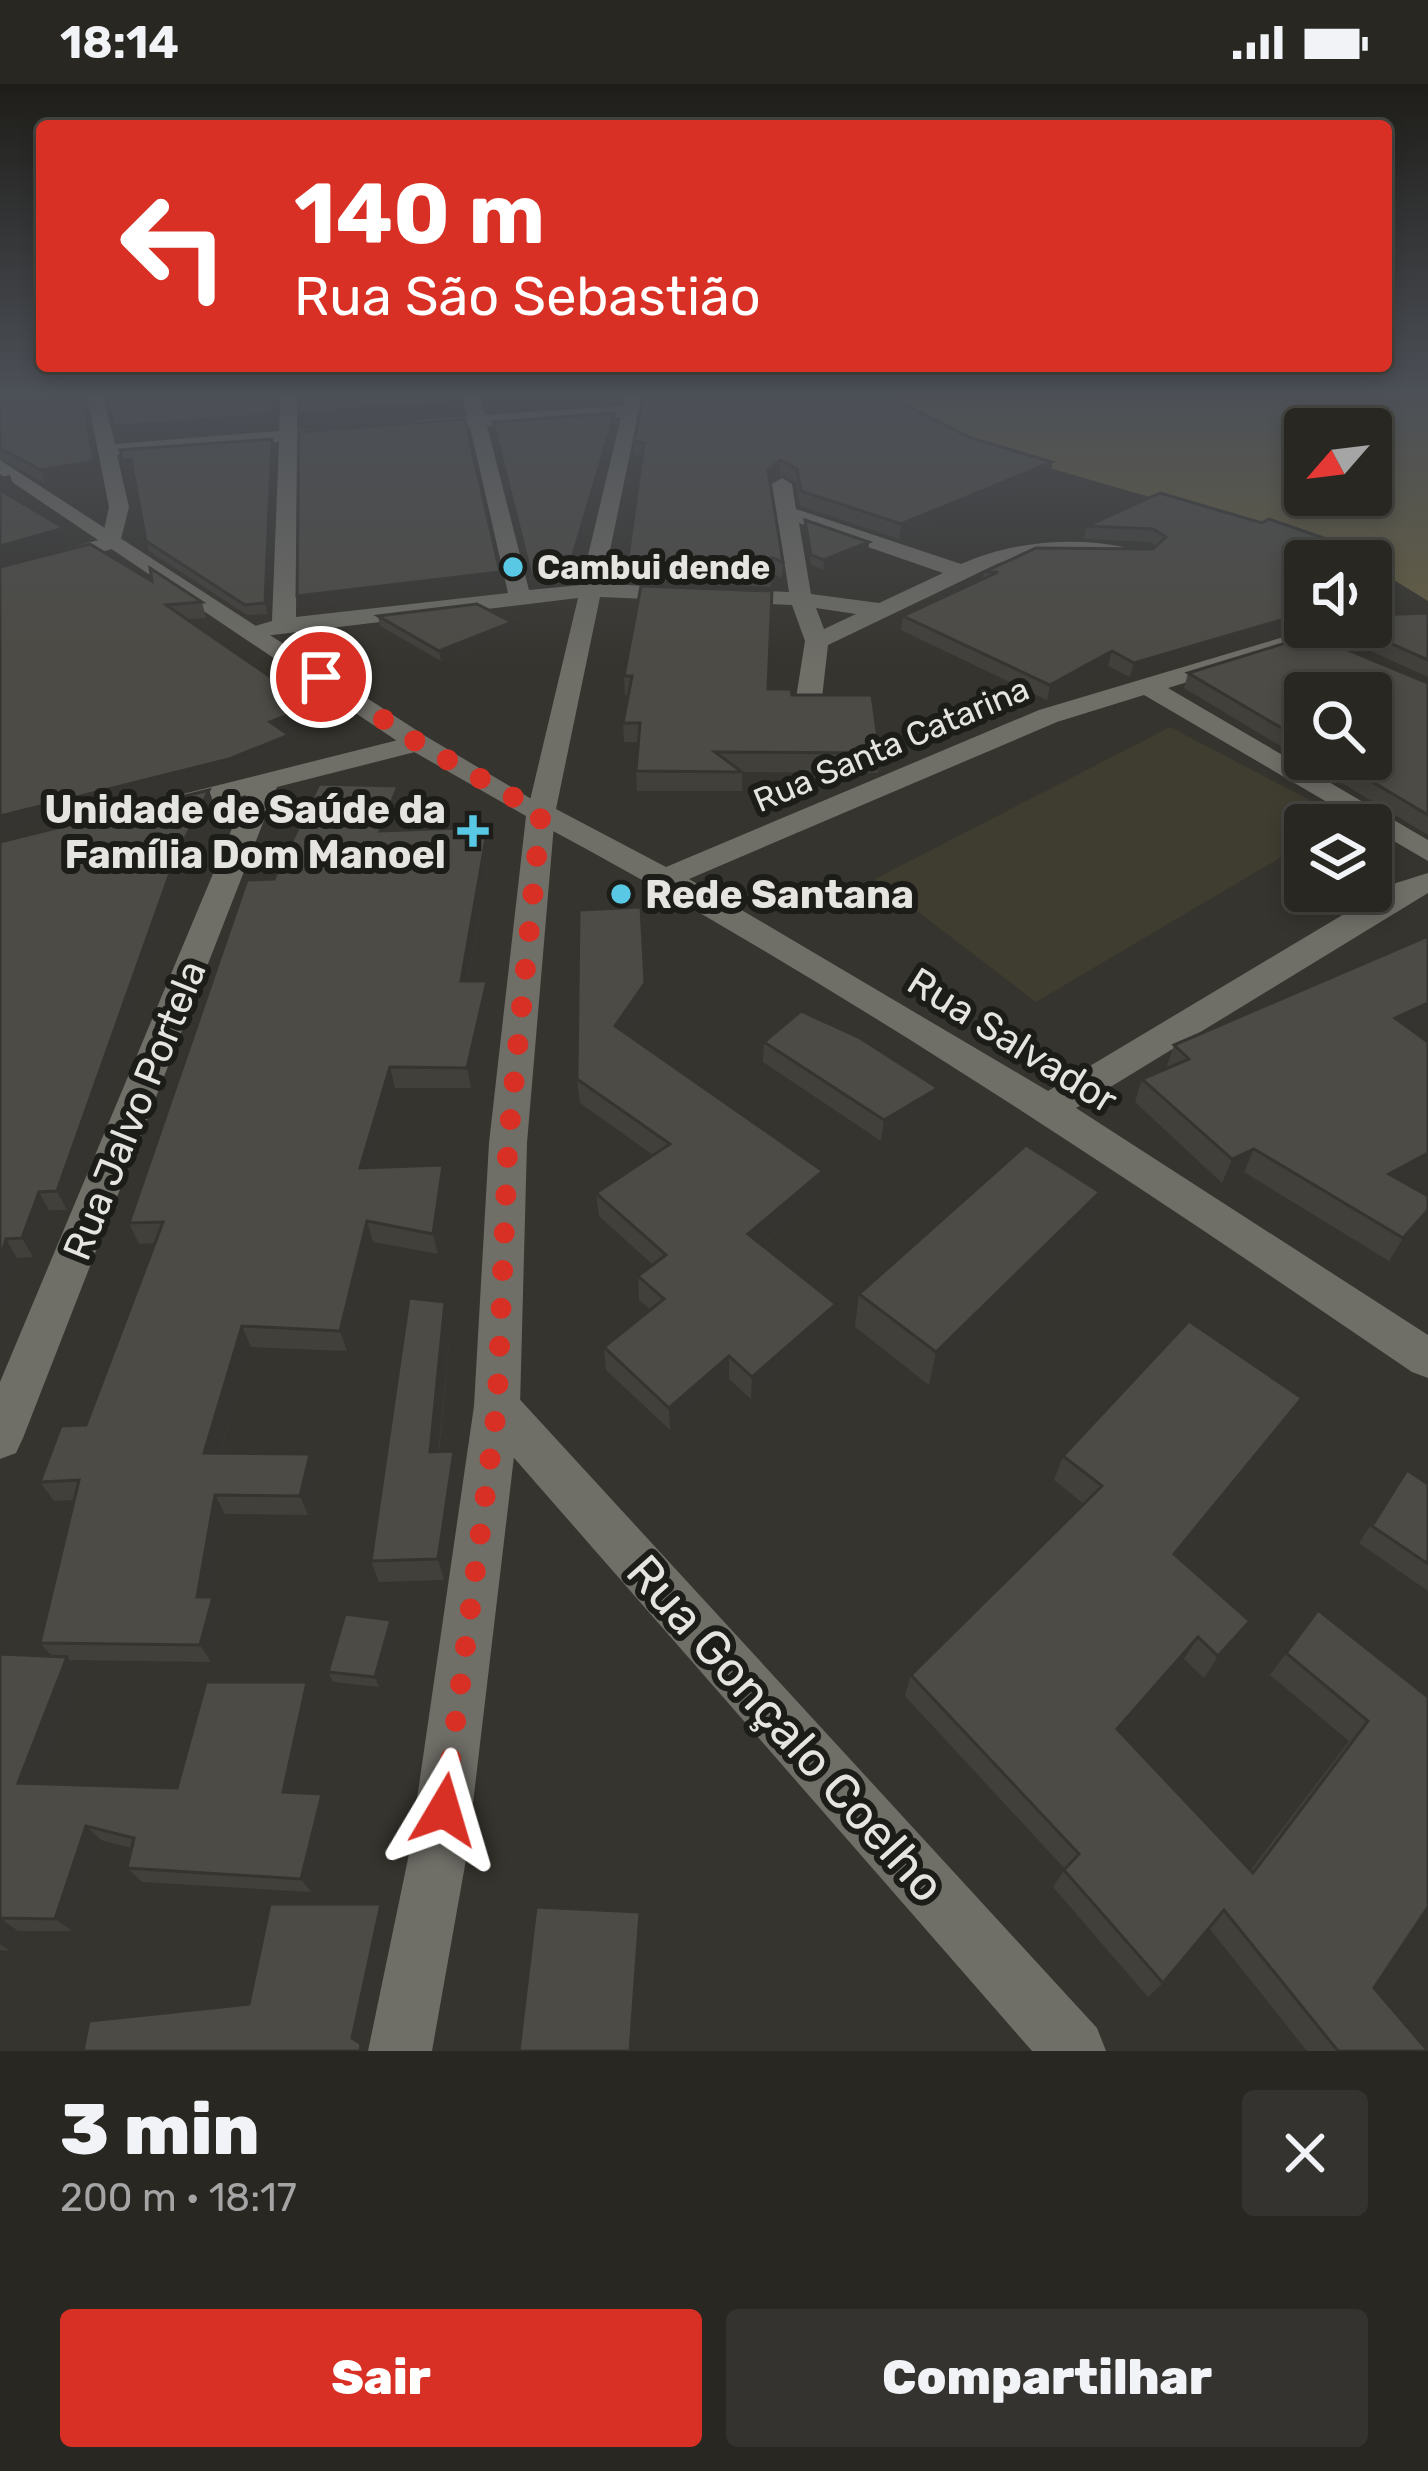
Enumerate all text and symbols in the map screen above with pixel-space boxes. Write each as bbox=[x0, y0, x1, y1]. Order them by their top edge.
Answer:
text: 18:14 bbox=[60, 16, 179, 69]
text: 140 m bbox=[294, 164, 545, 264]
icon: left bbox=[96, 168, 252, 324]
text: Rua São Sebastião bbox=[294, 265, 761, 329]
north arrow bbox=[1284, 408, 1392, 516]
map controls bbox=[1284, 408, 1392, 912]
button: sound bbox=[1284, 540, 1392, 648]
place label: Cambui dende bbox=[537, 548, 770, 587]
marker: Cambui dende bbox=[500, 554, 526, 580]
pin bbox=[270, 626, 372, 728]
icon: arrive bbox=[288, 644, 354, 710]
street label: Rua Santa Catarina bbox=[748, 669, 1035, 820]
button: search bbox=[1284, 672, 1392, 780]
place label: Unidade de Saúde da Família Dom Manoel bbox=[44, 787, 446, 878]
button: layers bbox=[1284, 804, 1392, 912]
marker: Unidade de Saúde da Família Dom Manoel bbox=[457, 815, 489, 847]
place label: Rede Santana bbox=[645, 872, 914, 918]
marker: Rede Santana bbox=[608, 881, 634, 907]
street label: Rua Jalvo Portela bbox=[54, 954, 216, 1267]
street label: Rua Salvador bbox=[899, 958, 1126, 1124]
street label: Rua Gonçalo Coelho bbox=[615, 1543, 956, 1913]
position arrow bbox=[381, 1747, 507, 1873]
text: 3 min bbox=[60, 2087, 260, 2172]
button: close bbox=[1242, 2090, 1368, 2216]
text: 200 m · 18:17 bbox=[60, 2175, 297, 2221]
button: Sair bbox=[60, 2309, 702, 2447]
button: Compartilhar bbox=[726, 2309, 1368, 2447]

